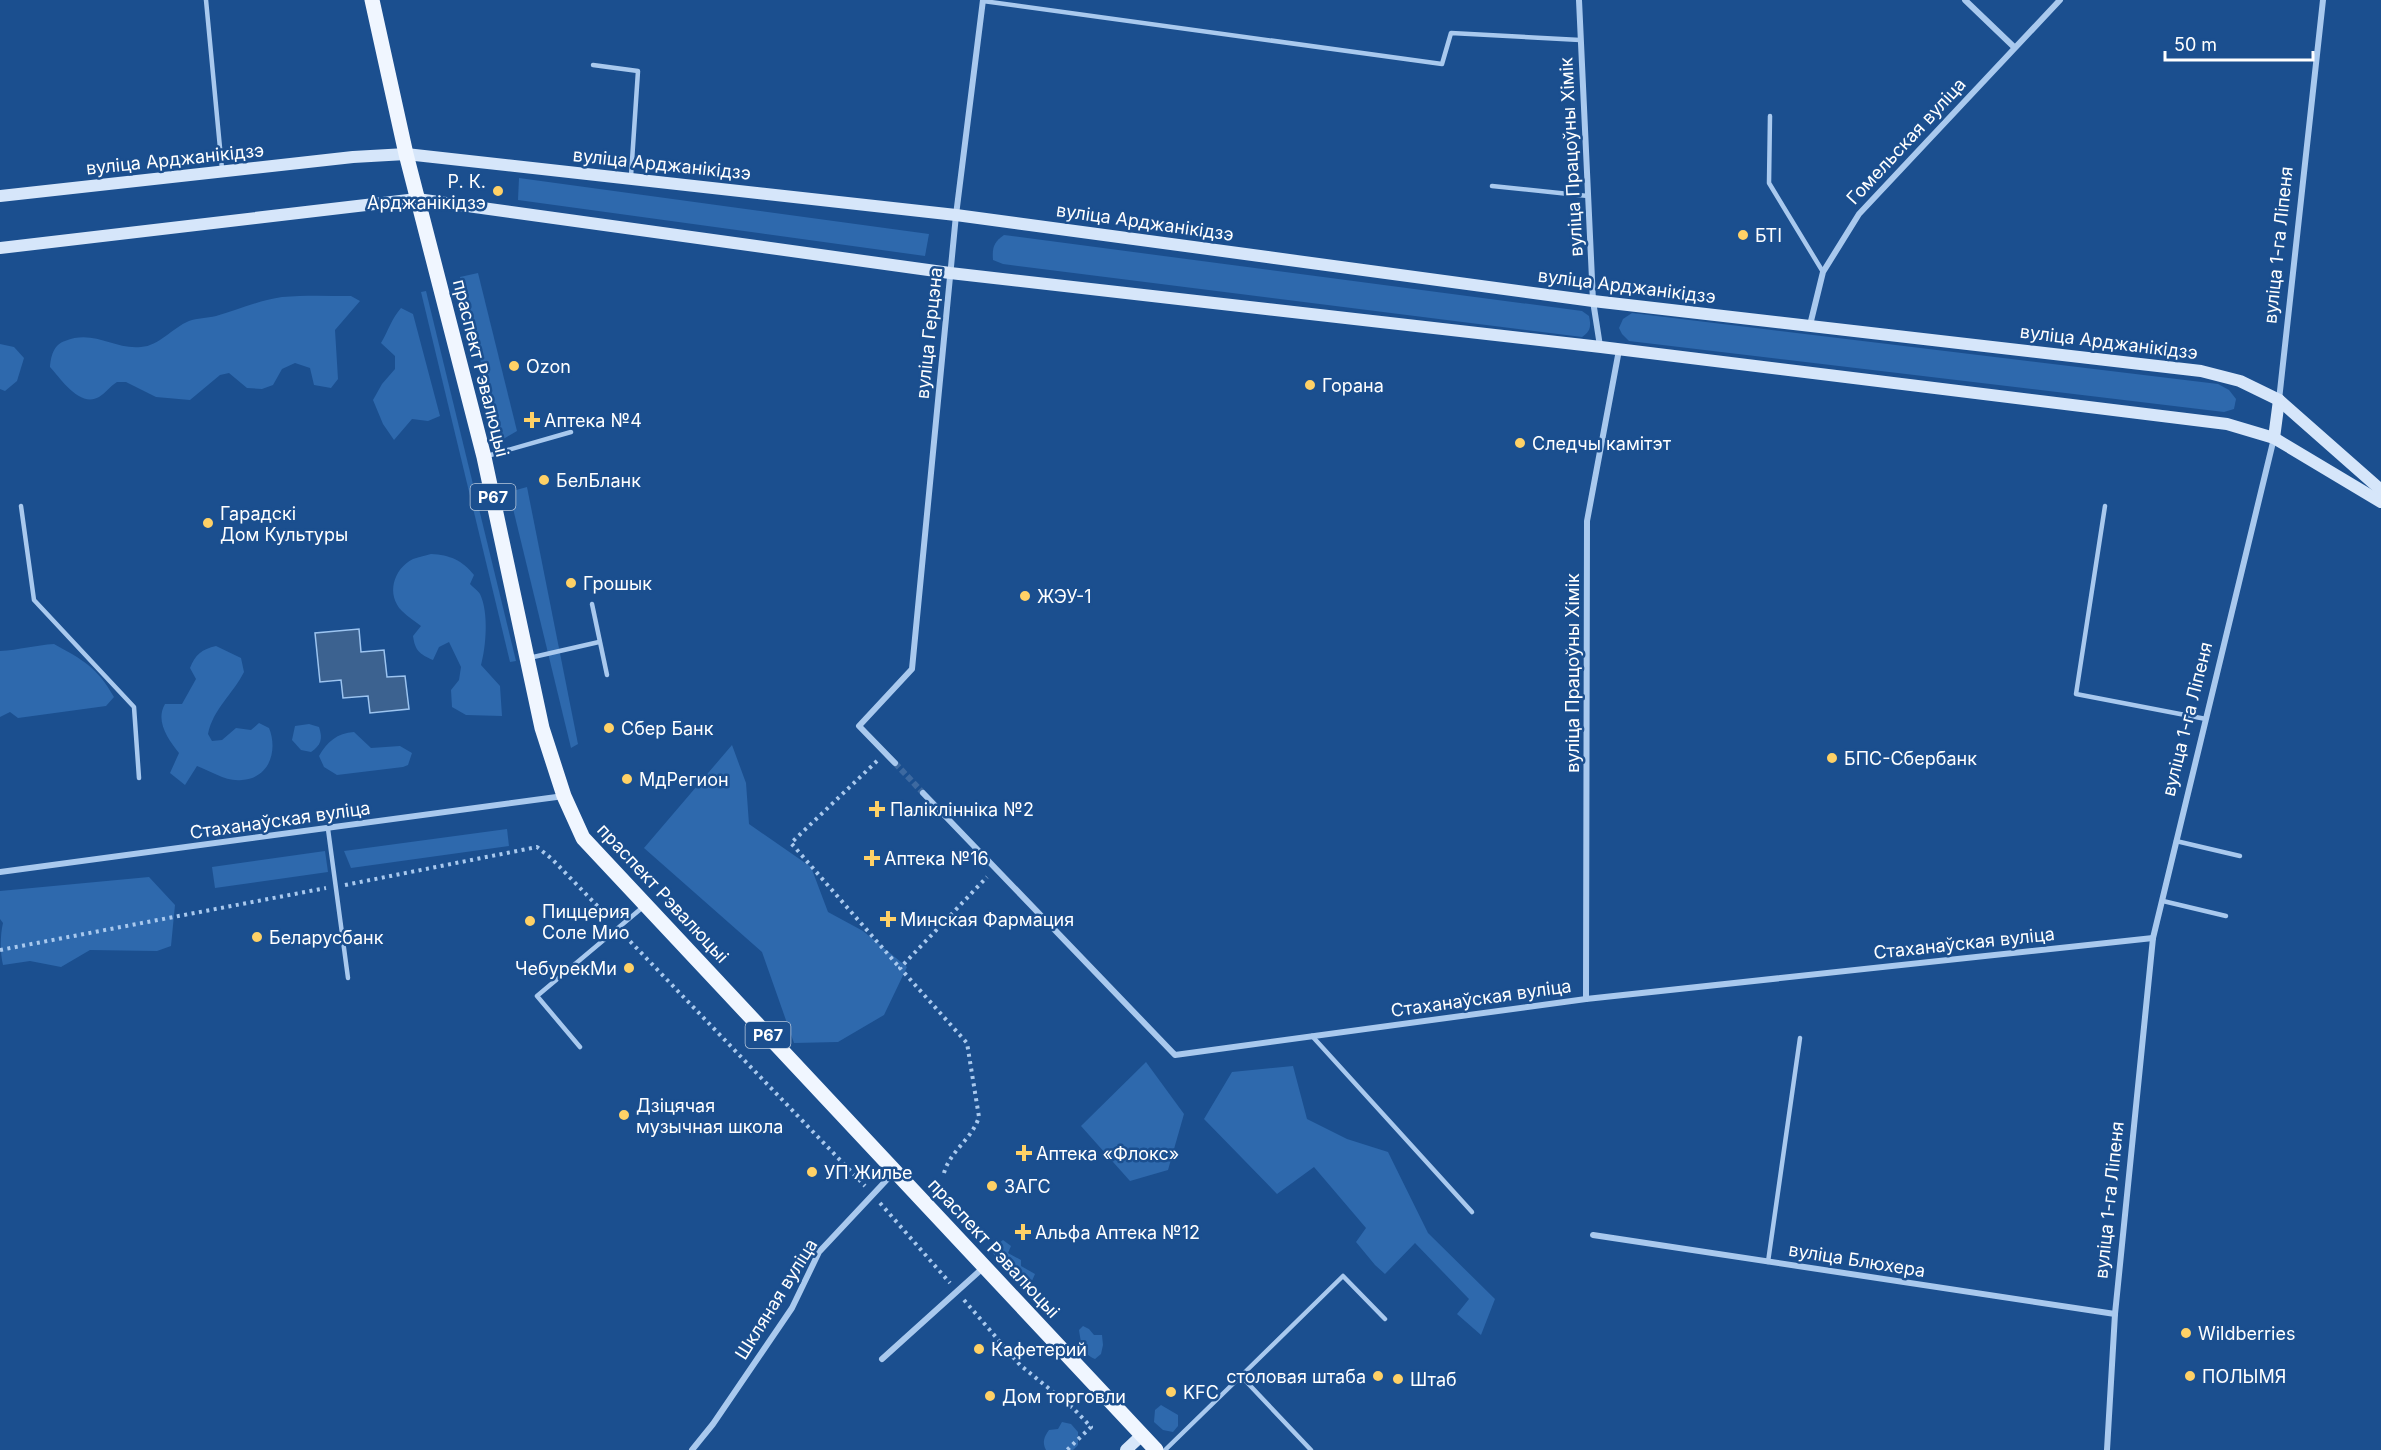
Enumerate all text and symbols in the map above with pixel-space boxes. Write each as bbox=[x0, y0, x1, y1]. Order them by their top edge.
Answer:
scale bar bbox=[2165, 24, 2314, 62]
text: 50 m bbox=[2174, 34, 2217, 55]
street label: вуліца Працоўны Хімік bbox=[1555, 57, 1587, 257]
street label: Гомельская вуліца bbox=[1842, 74, 1970, 208]
street label: вуліца Арджанікідзэ bbox=[85, 139, 265, 179]
street label: вуліца Арджанікідзэ bbox=[572, 144, 752, 184]
street label: вуліца 1-га Ліпеня bbox=[2259, 165, 2297, 325]
place label: Р. К. Арджанікідзэ bbox=[367, 171, 486, 213]
marker: Р. К. Арджанікідзэ bbox=[491, 184, 505, 198]
street label: вуліца Арджанікідзэ bbox=[1055, 199, 1235, 245]
place label: БТІ bbox=[1755, 225, 1782, 246]
marker: БТІ bbox=[1736, 228, 1750, 242]
street label: вуліца Арджанікідзэ bbox=[1537, 265, 1717, 307]
street label: вуліца Герцэна bbox=[912, 266, 946, 400]
street label: праспект Рэвалюцыі bbox=[449, 277, 513, 459]
street label: вуліца Арджанікідзэ bbox=[2019, 321, 2199, 363]
place label: Ozon bbox=[526, 356, 571, 377]
marker: Ozon bbox=[507, 359, 521, 373]
place label: Горана bbox=[1322, 375, 1384, 396]
marker: Горана bbox=[1303, 378, 1317, 392]
place label: Аптека №4 bbox=[544, 410, 642, 431]
marker: Аптека №4 bbox=[525, 413, 539, 427]
place label: Следчы камітэт bbox=[1532, 433, 1672, 454]
marker: Следчы камітэт bbox=[1513, 436, 1527, 450]
place label: БелБланк bbox=[556, 470, 641, 491]
marker: БелБланк bbox=[537, 473, 551, 487]
road number: Р67 bbox=[470, 484, 516, 510]
place label: Гарадскі Дом Культуры bbox=[220, 503, 348, 545]
marker: Гарадскі Дом Культуры bbox=[201, 516, 215, 530]
place label: Грошык bbox=[583, 573, 652, 594]
street label: вуліца Працоўны Хімік bbox=[1562, 573, 1583, 773]
marker: Грошык bbox=[564, 576, 578, 590]
place label: ЖЭУ-1 bbox=[1037, 586, 1092, 607]
marker: ЖЭУ-1 bbox=[1018, 589, 1032, 603]
street label: вуліца 1-га Ліпеня bbox=[2158, 640, 2216, 798]
place label: Сбер Банк bbox=[621, 718, 714, 739]
marker: Сбер Банк bbox=[602, 721, 616, 735]
place label: БПС-Сбербанк bbox=[1844, 748, 1977, 769]
marker: БПС-Сбербанк bbox=[1825, 751, 1839, 765]
place label: МдРегион bbox=[639, 769, 729, 790]
marker: МдРегион bbox=[620, 772, 634, 786]
street label: Стаханаўская вуліца bbox=[188, 797, 372, 843]
place label: Паліклінніка №2 bbox=[890, 799, 1034, 820]
marker: Паліклінніка №2 bbox=[868, 800, 886, 818]
street label: праспект Рэвалюцыі bbox=[593, 819, 733, 967]
place label: Аптека №16 bbox=[884, 848, 989, 869]
marker: Аптека №16 bbox=[865, 851, 879, 865]
place label: Пиццерия Соле Мио bbox=[542, 901, 630, 943]
place label: Минская Фармация bbox=[900, 909, 1074, 930]
marker: Минская Фармация bbox=[881, 912, 895, 926]
marker: Пиццерия Соле Мио bbox=[523, 914, 537, 928]
street label: Стаханаўская вуліца bbox=[1872, 923, 2056, 963]
place label: Беларусбанк bbox=[269, 927, 384, 948]
marker: Беларусбанк bbox=[250, 930, 264, 944]
place label: ЧебурекМи bbox=[515, 958, 617, 979]
marker: ЧебурекМи bbox=[622, 961, 636, 975]
street label: Стаханаўская вуліца bbox=[1389, 975, 1573, 1021]
road number: Р67 bbox=[746, 1022, 790, 1048]
place label: Дзіцячая музычная школа bbox=[636, 1095, 783, 1137]
marker: Дзіцячая музычная школа bbox=[617, 1108, 631, 1122]
street label: вуліца 1-га Ліпеня bbox=[2090, 1120, 2128, 1280]
place label: Аптека «Флокс» bbox=[1036, 1143, 1179, 1164]
marker: Аптека «Флокс» bbox=[1017, 1146, 1031, 1160]
place label: УП Жилье bbox=[824, 1162, 913, 1183]
marker: УП Жилье bbox=[805, 1165, 819, 1179]
street label: праспект Рэвалюцыі bbox=[924, 1174, 1064, 1322]
place label: ЗАГС bbox=[1004, 1176, 1051, 1197]
marker: ЗАГС bbox=[985, 1179, 999, 1193]
place label: Альфа Аптека №12 bbox=[1035, 1222, 1200, 1243]
marker: Альфа Аптека №12 bbox=[1016, 1225, 1030, 1239]
street label: Шкляная вуліца bbox=[730, 1235, 822, 1363]
street label: вуліца Блюхера bbox=[1787, 1239, 1927, 1281]
place label: Wildberries bbox=[2198, 1323, 2295, 1344]
marker: Wildberries bbox=[2179, 1326, 2193, 1340]
place label: Кафетерий bbox=[991, 1339, 1087, 1360]
marker: Кафетерий bbox=[972, 1342, 986, 1356]
place label: столовая штаба bbox=[1226, 1366, 1366, 1387]
place label: ПОЛЫМЯ bbox=[2202, 1366, 2286, 1387]
marker: столовая штаба bbox=[1371, 1369, 1385, 1383]
place label: Штаб bbox=[1410, 1369, 1457, 1390]
marker: ПОЛЫМЯ bbox=[2183, 1369, 2197, 1383]
marker: Штаб bbox=[1391, 1372, 1405, 1386]
place label: KFC bbox=[1183, 1382, 1219, 1403]
marker: KFC bbox=[1164, 1385, 1178, 1399]
place label: Дом торговли bbox=[1002, 1386, 1126, 1407]
marker: Дом торговли bbox=[983, 1389, 997, 1403]

